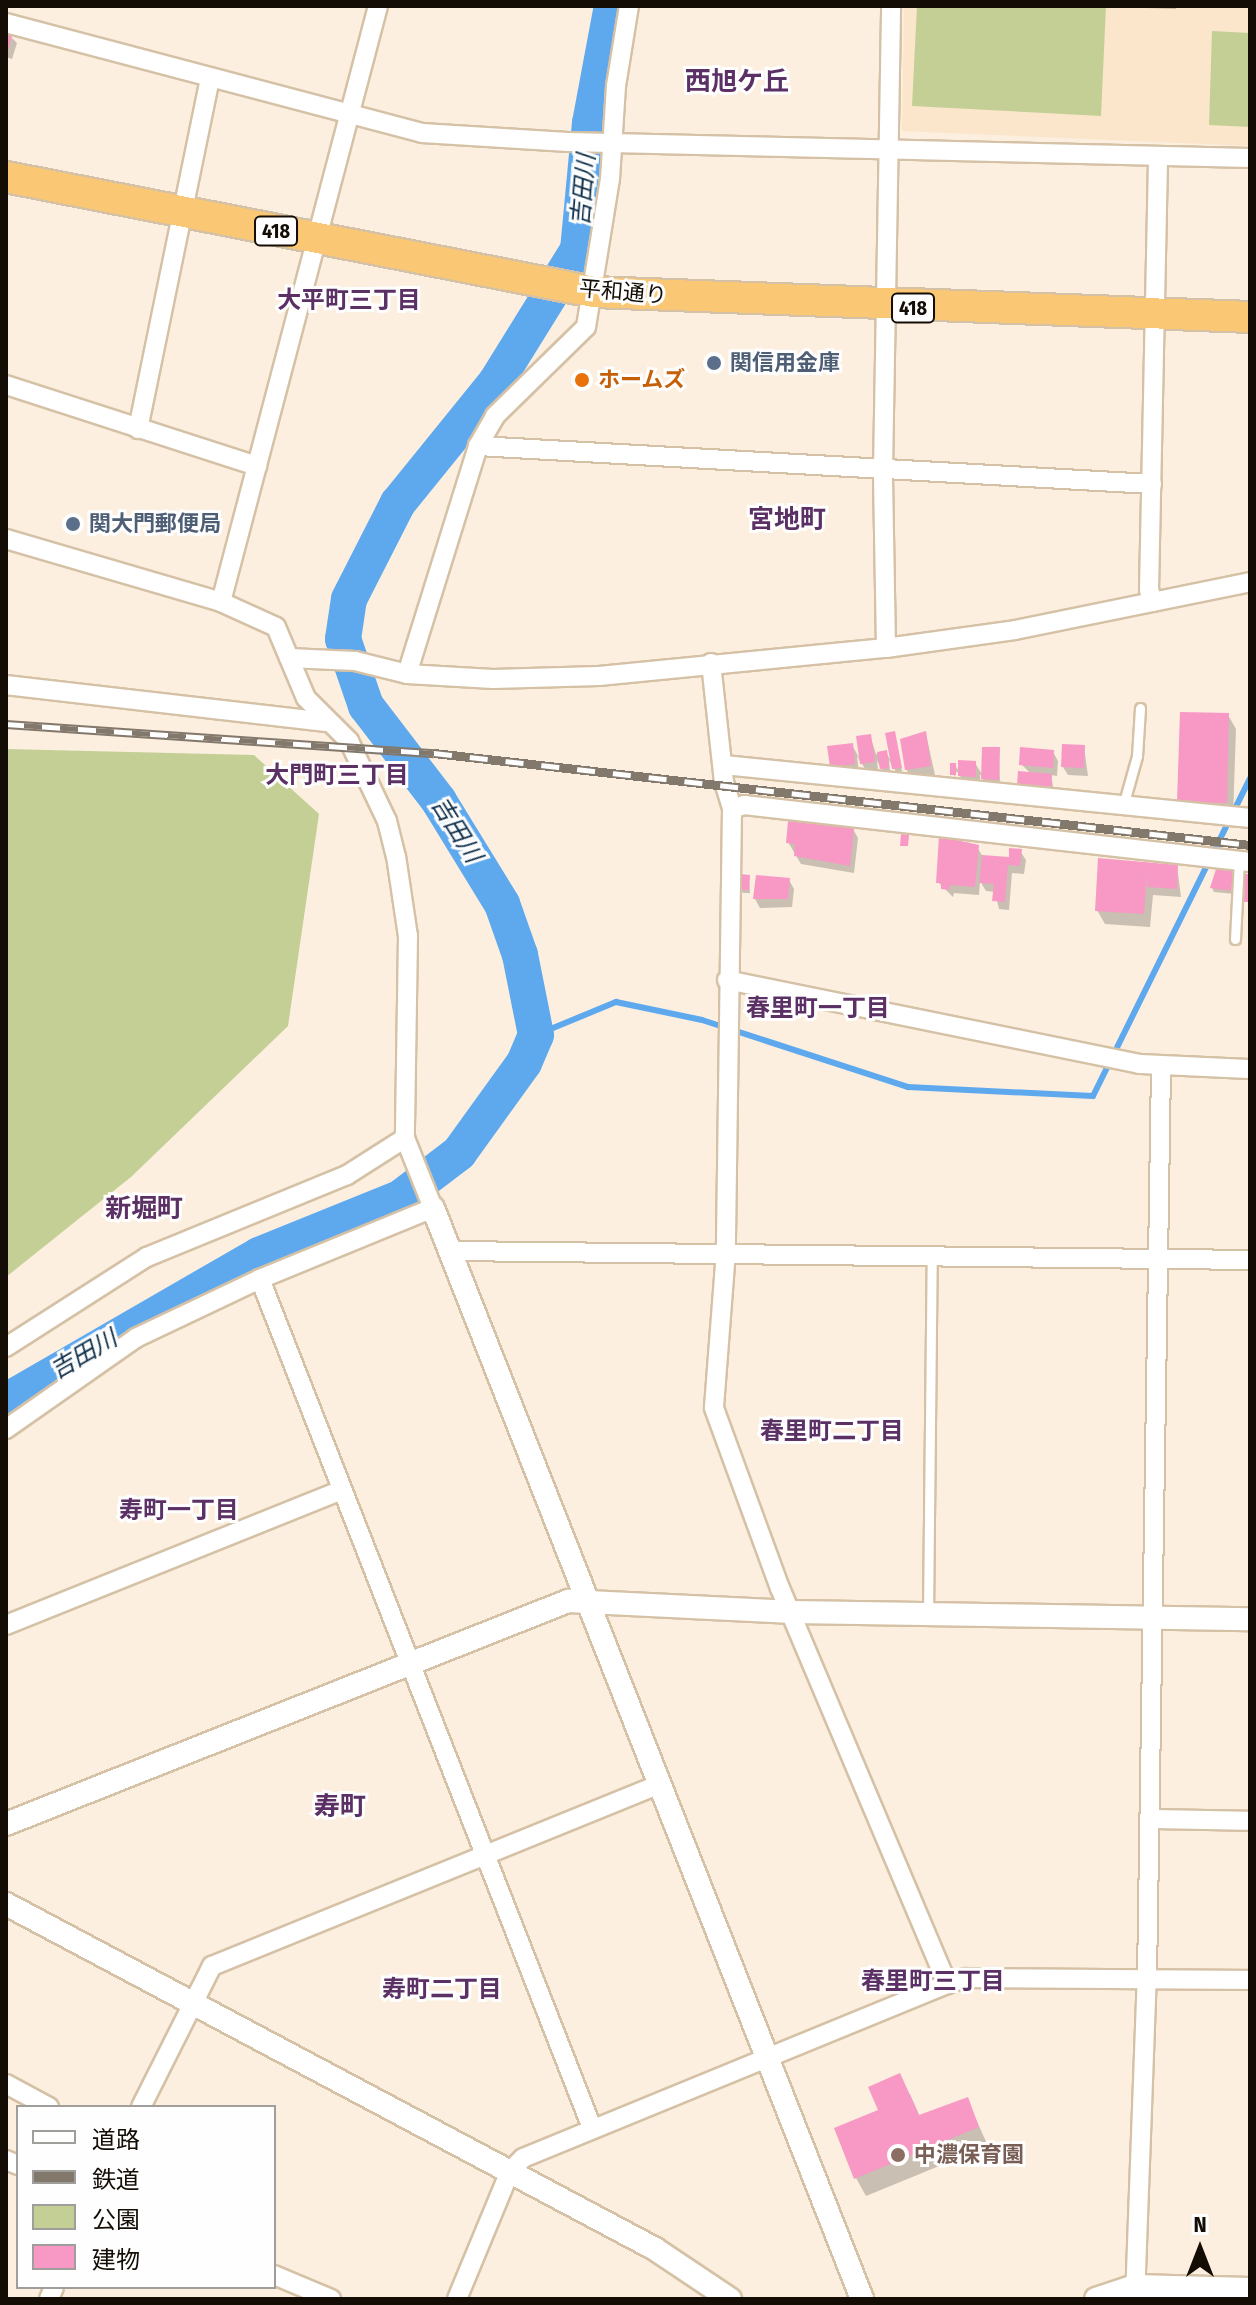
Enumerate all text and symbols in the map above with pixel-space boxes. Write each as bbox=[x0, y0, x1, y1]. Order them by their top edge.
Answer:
district label: 西旭ケ丘 bbox=[685, 66, 789, 98]
water label: 吉田川 bbox=[567, 153, 601, 227]
road number: 418 bbox=[254, 215, 298, 247]
street label: 平和通り bbox=[578, 275, 668, 309]
district label: 大平町三丁目 bbox=[277, 287, 421, 315]
road number: 418 bbox=[891, 292, 935, 324]
place label: 関信用金庫 bbox=[730, 350, 840, 376]
marker: 関信用金庫 bbox=[705, 354, 723, 372]
place label: ホームズ bbox=[598, 367, 686, 393]
marker: ホームズ bbox=[573, 371, 591, 389]
district label: 宮地町 bbox=[748, 504, 826, 536]
place label: 関大門郵便局 bbox=[89, 511, 221, 537]
marker: 関大門郵便局 bbox=[64, 515, 82, 533]
district label: 大門町三丁目 bbox=[265, 762, 409, 790]
water label: 吉田川 bbox=[425, 792, 487, 868]
district label: 春里町一丁目 bbox=[746, 995, 890, 1023]
district label: 新堀町 bbox=[105, 1193, 183, 1225]
water label: 吉田川 bbox=[46, 1325, 122, 1385]
district label: 春里町二丁目 bbox=[760, 1418, 904, 1446]
district label: 寿町一丁目 bbox=[119, 1497, 239, 1525]
district label: 寿町 bbox=[314, 1791, 366, 1823]
district label: 春里町三丁目 bbox=[861, 1968, 1005, 1996]
district label: 寿町二丁目 bbox=[382, 1976, 502, 2004]
legend bbox=[16, 2105, 276, 2289]
text: 道路 bbox=[92, 2126, 140, 2154]
place label: 中濃保育園 bbox=[914, 2142, 1024, 2168]
marker: 中濃保育園 bbox=[889, 2146, 907, 2164]
text: 鉄道 bbox=[92, 2166, 140, 2194]
text: 公園 bbox=[92, 2206, 140, 2234]
north arrow bbox=[1160, 2209, 1240, 2289]
text: N bbox=[1193, 2211, 1207, 2238]
text: 建物 bbox=[92, 2246, 140, 2274]

